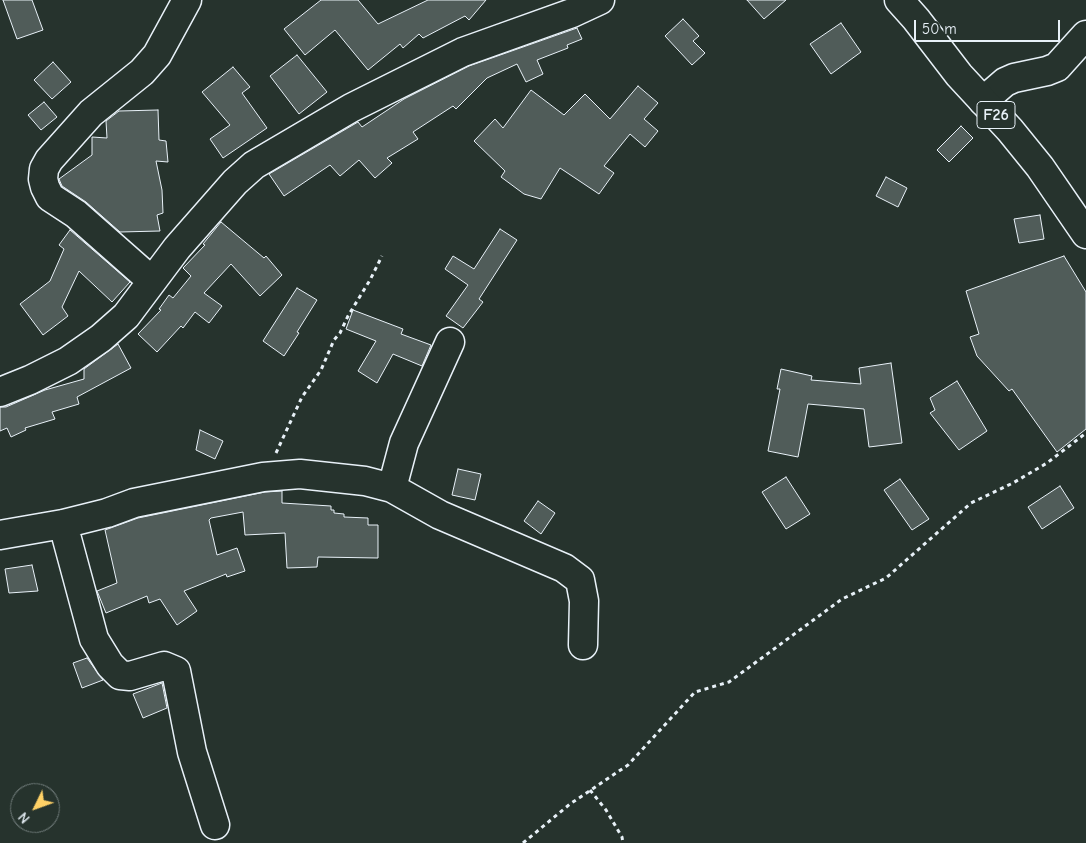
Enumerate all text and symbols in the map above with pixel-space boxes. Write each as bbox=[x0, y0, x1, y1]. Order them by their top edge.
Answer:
scale bar bbox=[916, 10, 1062, 42]
text: 50 m bbox=[922, 20, 957, 38]
road number: F26 bbox=[977, 102, 1015, 128]
north arrow bbox=[10, 783, 60, 833]
text: N bbox=[15, 809, 34, 827]

